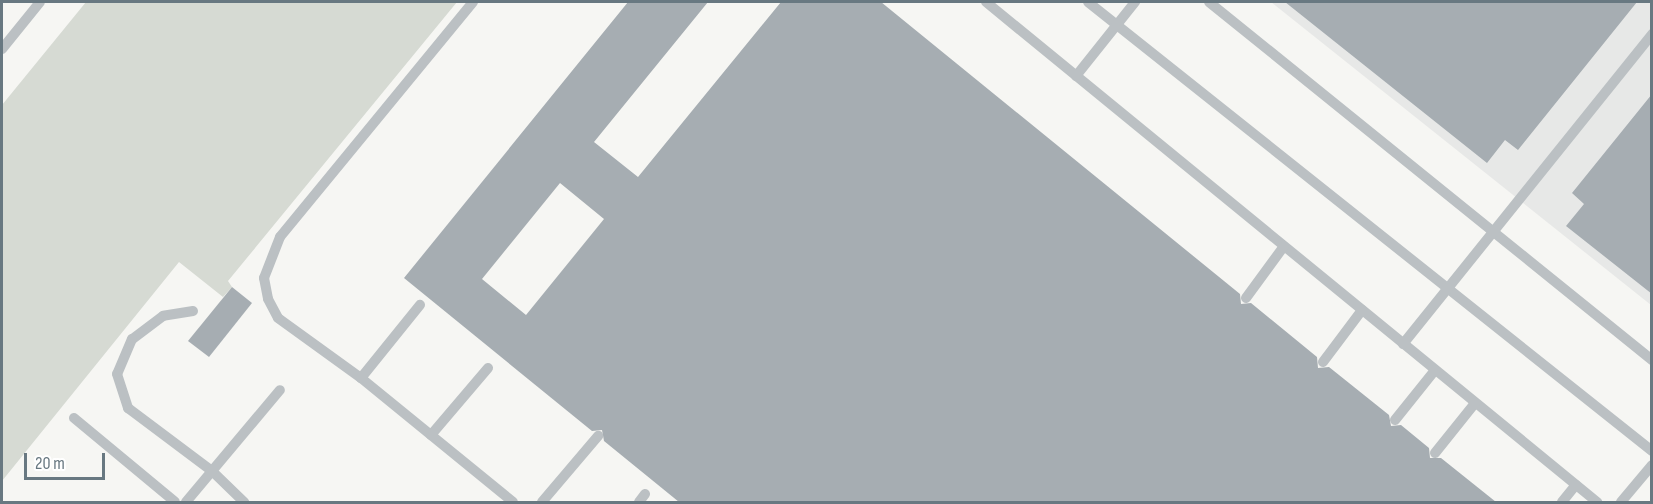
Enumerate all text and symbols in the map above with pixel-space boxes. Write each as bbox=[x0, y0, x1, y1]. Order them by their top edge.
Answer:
scale bar bbox=[27, 441, 108, 479]
text: 20 m bbox=[35, 453, 65, 474]

